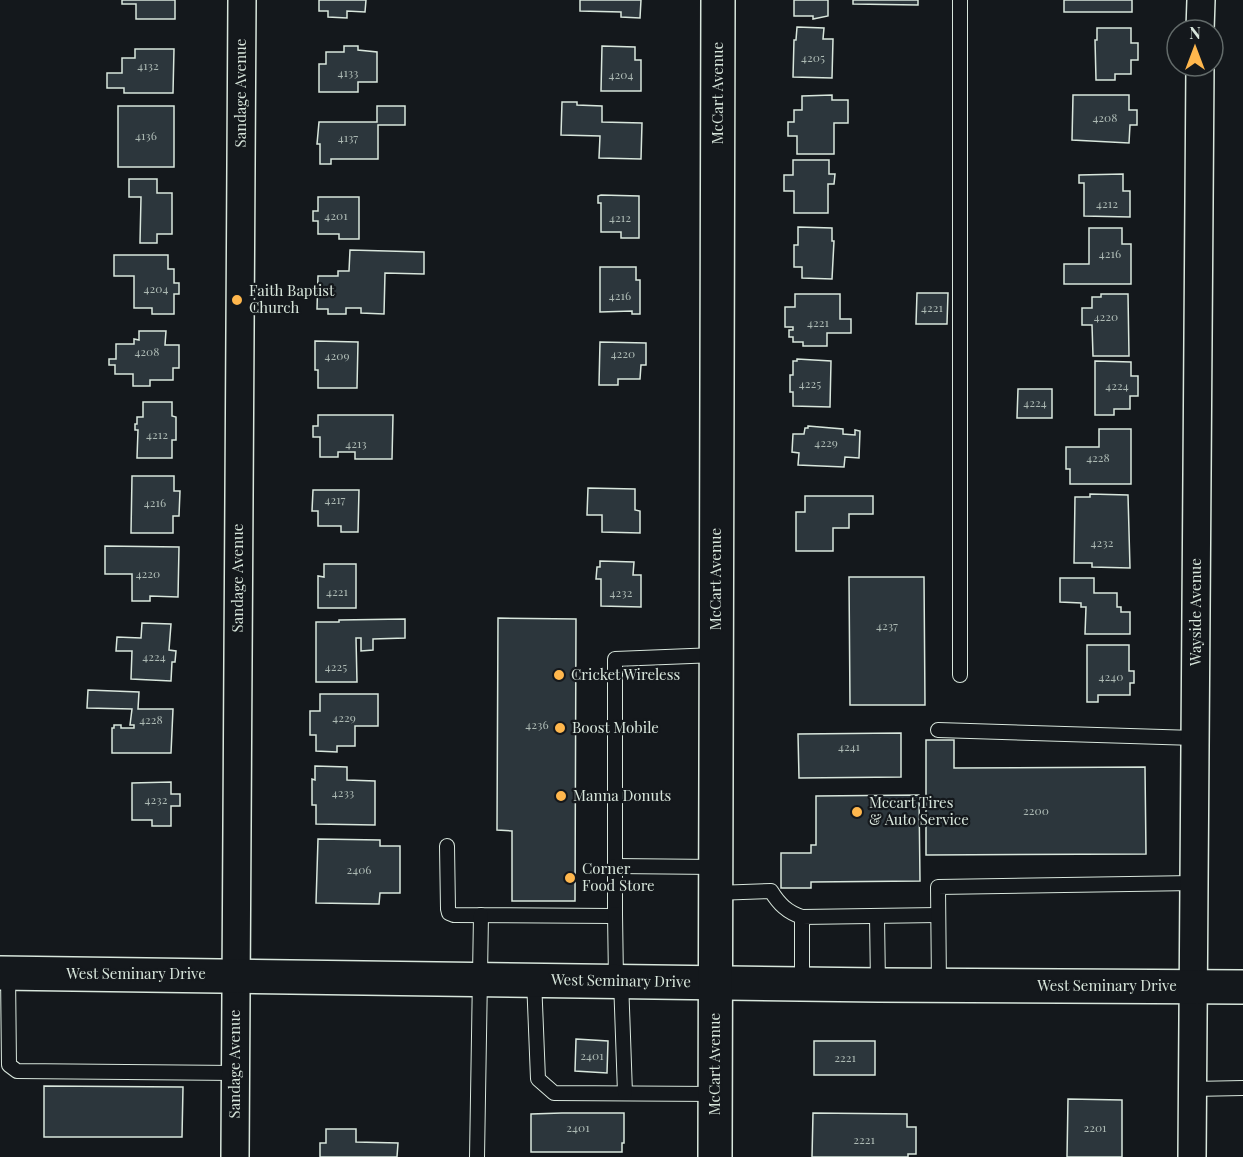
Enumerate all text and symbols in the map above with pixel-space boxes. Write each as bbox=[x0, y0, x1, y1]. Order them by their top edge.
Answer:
north arrow bbox=[1165, 18, 1225, 78]
text: N bbox=[1189, 22, 1201, 43]
street label: Sandage Avenue bbox=[230, 39, 250, 147]
street label: McCart Avenue bbox=[707, 42, 727, 144]
house number: 4205 bbox=[801, 49, 825, 65]
house number: 4132 bbox=[137, 57, 159, 73]
house number: 4133 bbox=[338, 64, 359, 80]
house number: 4204 bbox=[609, 66, 633, 82]
house number: 4208 bbox=[1092, 109, 1118, 125]
house number: 4136 bbox=[135, 127, 157, 143]
house number: 4137 bbox=[338, 129, 358, 145]
house number: 4212 bbox=[1096, 195, 1118, 211]
house number: 4201 bbox=[324, 207, 348, 223]
house number: 4212 bbox=[609, 209, 631, 225]
house number: 4216 bbox=[1099, 245, 1121, 261]
house number: 4204 bbox=[144, 280, 168, 296]
place label: Faith Baptist Church bbox=[249, 280, 335, 317]
house number: 4216 bbox=[609, 287, 631, 303]
marker: Faith Baptist Church bbox=[230, 293, 244, 307]
house number: 4221 bbox=[921, 299, 943, 315]
house number: 4220 bbox=[1094, 308, 1118, 324]
house number: 4221 bbox=[807, 314, 829, 330]
house number: 4208 bbox=[134, 343, 160, 359]
house number: 4220 bbox=[611, 345, 635, 361]
house number: 4209 bbox=[325, 347, 349, 363]
house number: 4225 bbox=[799, 375, 821, 391]
house number: 4224 bbox=[1105, 377, 1129, 393]
house number: 4224 bbox=[1023, 394, 1047, 410]
house number: 4212 bbox=[146, 426, 168, 442]
house number: 4229 bbox=[814, 434, 838, 450]
house number: 4213 bbox=[345, 435, 367, 451]
house number: 4228 bbox=[1086, 449, 1110, 465]
house number: 4217 bbox=[325, 491, 346, 507]
house number: 4216 bbox=[144, 494, 166, 510]
street label: Sandage Avenue bbox=[227, 524, 247, 632]
street label: McCart Avenue bbox=[705, 528, 725, 630]
house number: 4232 bbox=[1091, 534, 1114, 550]
street label: Wayside Avenue bbox=[1185, 558, 1205, 667]
house number: 4220 bbox=[136, 565, 160, 581]
house number: 4221 bbox=[326, 583, 348, 599]
house number: 4232 bbox=[610, 584, 633, 600]
house number: 4237 bbox=[876, 617, 898, 633]
house number: 4224 bbox=[142, 648, 166, 664]
house number: 4225 bbox=[325, 658, 347, 674]
place label: Cricket Wireless bbox=[571, 664, 680, 684]
marker: Cricket Wireless bbox=[552, 668, 566, 682]
house number: 4240 bbox=[1099, 668, 1123, 684]
house number: 4229 bbox=[332, 709, 356, 725]
house number: 4228 bbox=[139, 711, 163, 727]
house number: 4236 bbox=[525, 716, 549, 732]
place label: Boost Mobile bbox=[572, 717, 659, 737]
marker: Boost Mobile bbox=[553, 721, 567, 735]
house number: 4241 bbox=[838, 738, 861, 754]
house number: 4233 bbox=[332, 784, 354, 800]
place label: Manna Donuts bbox=[573, 785, 671, 805]
marker: Manna Donuts bbox=[554, 789, 568, 803]
house number: 4232 bbox=[145, 791, 168, 807]
place label: Mccart Tires & Auto Service bbox=[869, 792, 969, 829]
house number: 2200 bbox=[1023, 802, 1049, 818]
marker: Mccart Tires & Auto Service bbox=[850, 805, 864, 819]
place label: Corner Food Store bbox=[582, 858, 655, 895]
house number: 2406 bbox=[346, 861, 372, 877]
marker: Corner Food Store bbox=[563, 871, 577, 885]
street label: West Seminary Drive bbox=[65, 963, 206, 983]
street label: West Seminary Drive bbox=[550, 969, 691, 991]
street label: West Seminary Drive bbox=[1036, 975, 1177, 995]
street label: Sandage Avenue bbox=[224, 1010, 244, 1118]
street label: McCart Avenue bbox=[704, 1013, 724, 1115]
house number: 2401 bbox=[580, 1047, 604, 1063]
house number: 2221 bbox=[834, 1049, 856, 1065]
house number: 2401 bbox=[566, 1119, 590, 1135]
house number: 2201 bbox=[1083, 1119, 1107, 1135]
house number: 2221 bbox=[853, 1131, 875, 1147]

